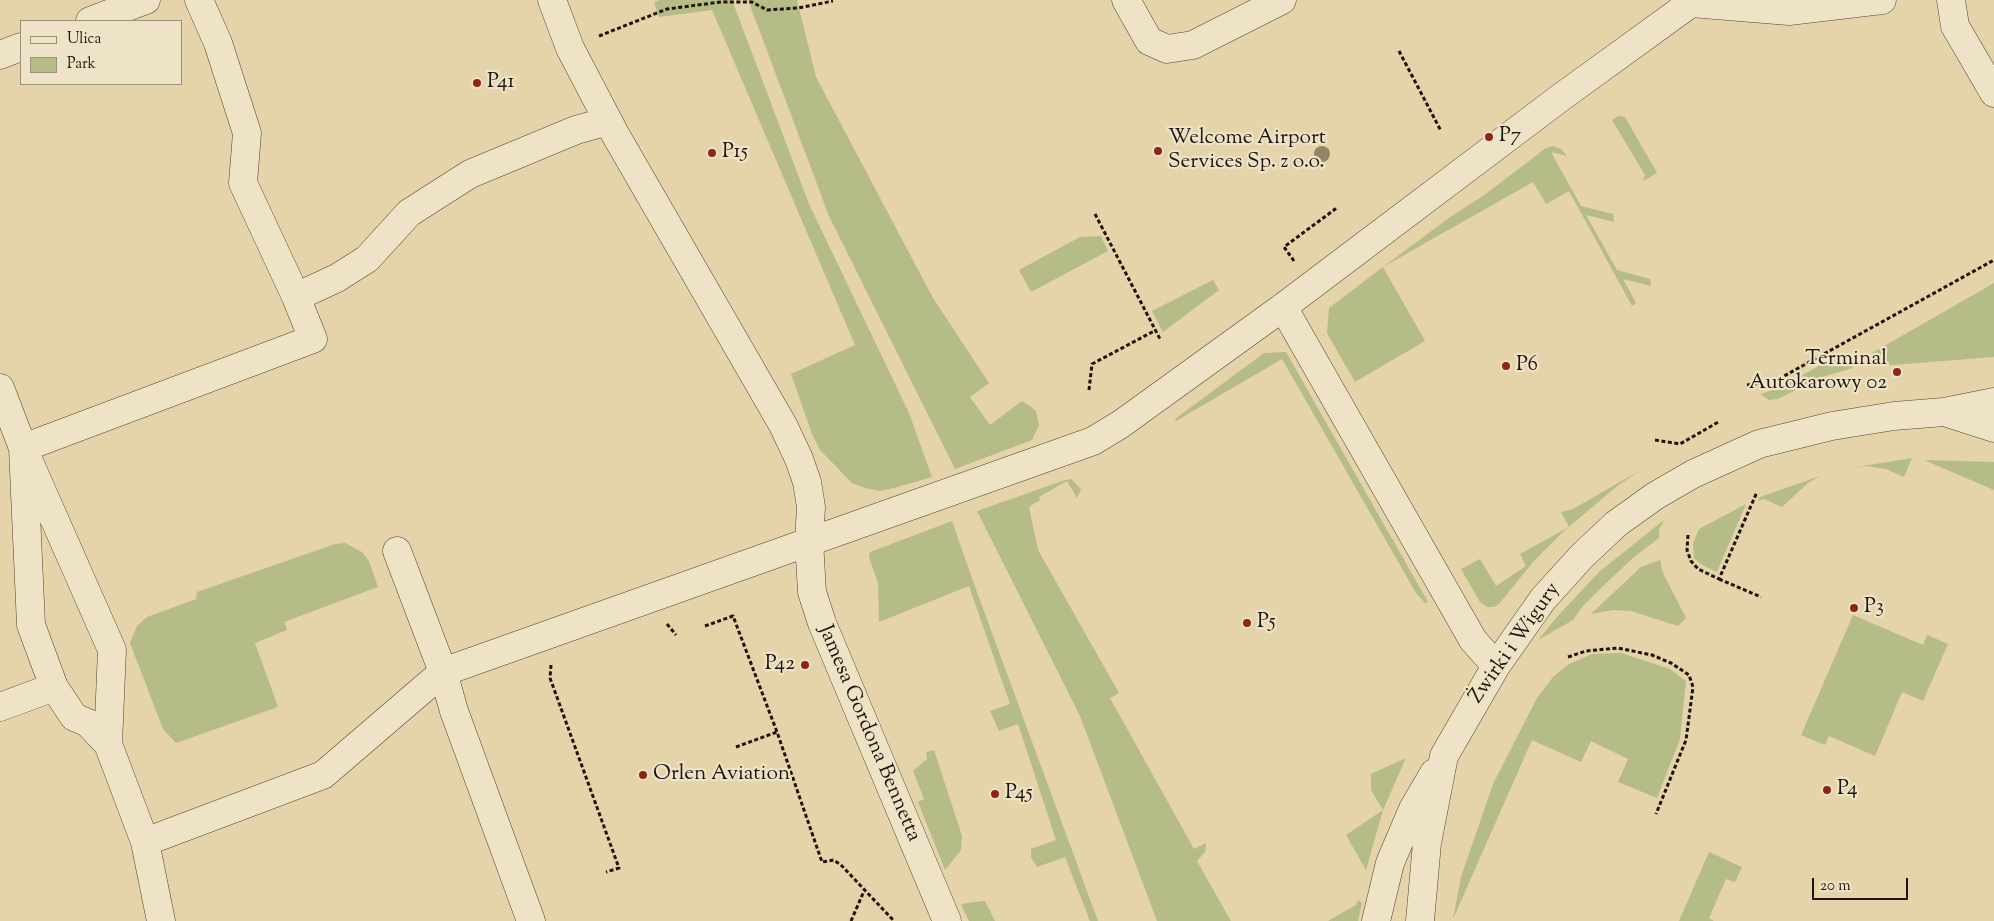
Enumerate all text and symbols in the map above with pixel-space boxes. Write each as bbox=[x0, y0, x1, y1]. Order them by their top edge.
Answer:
legend bbox=[20, 20, 182, 85]
text: Ulica bbox=[67, 29, 101, 50]
text: Park bbox=[67, 54, 96, 75]
place label: P41 bbox=[487, 70, 515, 96]
marker: P41 bbox=[471, 77, 483, 89]
place label: P7 bbox=[1499, 124, 1521, 150]
place label: Welcome Airport Services Sp. z o.o. bbox=[1168, 126, 1326, 176]
marker: P7 bbox=[1483, 131, 1495, 143]
place label: P15 bbox=[722, 140, 748, 166]
marker: Welcome Airport Services Sp. z o.o. bbox=[1152, 145, 1164, 157]
marker: P15 bbox=[706, 147, 718, 159]
place label: Terminal Autokarowy 02 bbox=[1749, 347, 1887, 397]
place label: P6 bbox=[1516, 353, 1538, 379]
marker: P6 bbox=[1500, 360, 1512, 372]
marker: Terminal Autokarowy 02 bbox=[1891, 366, 1903, 378]
street label: Żwirki i Wigury bbox=[1465, 579, 1567, 709]
place label: P3 bbox=[1864, 595, 1884, 621]
marker: P3 bbox=[1848, 602, 1860, 614]
place label: P5 bbox=[1257, 610, 1276, 636]
marker: P5 bbox=[1241, 617, 1253, 629]
street label: Jamesa Gordona Bennetta bbox=[811, 622, 925, 846]
place label: P42 bbox=[765, 652, 795, 678]
marker: P42 bbox=[799, 659, 811, 671]
place label: Orlen Aviation bbox=[653, 762, 790, 788]
marker: Orlen Aviation bbox=[637, 769, 649, 781]
place label: P4 bbox=[1837, 777, 1857, 803]
place label: P45 bbox=[1005, 781, 1033, 807]
marker: P4 bbox=[1821, 784, 1833, 796]
marker: P45 bbox=[989, 788, 1001, 800]
scale bar bbox=[1814, 868, 1910, 900]
text: 20 m bbox=[1820, 876, 1851, 897]

